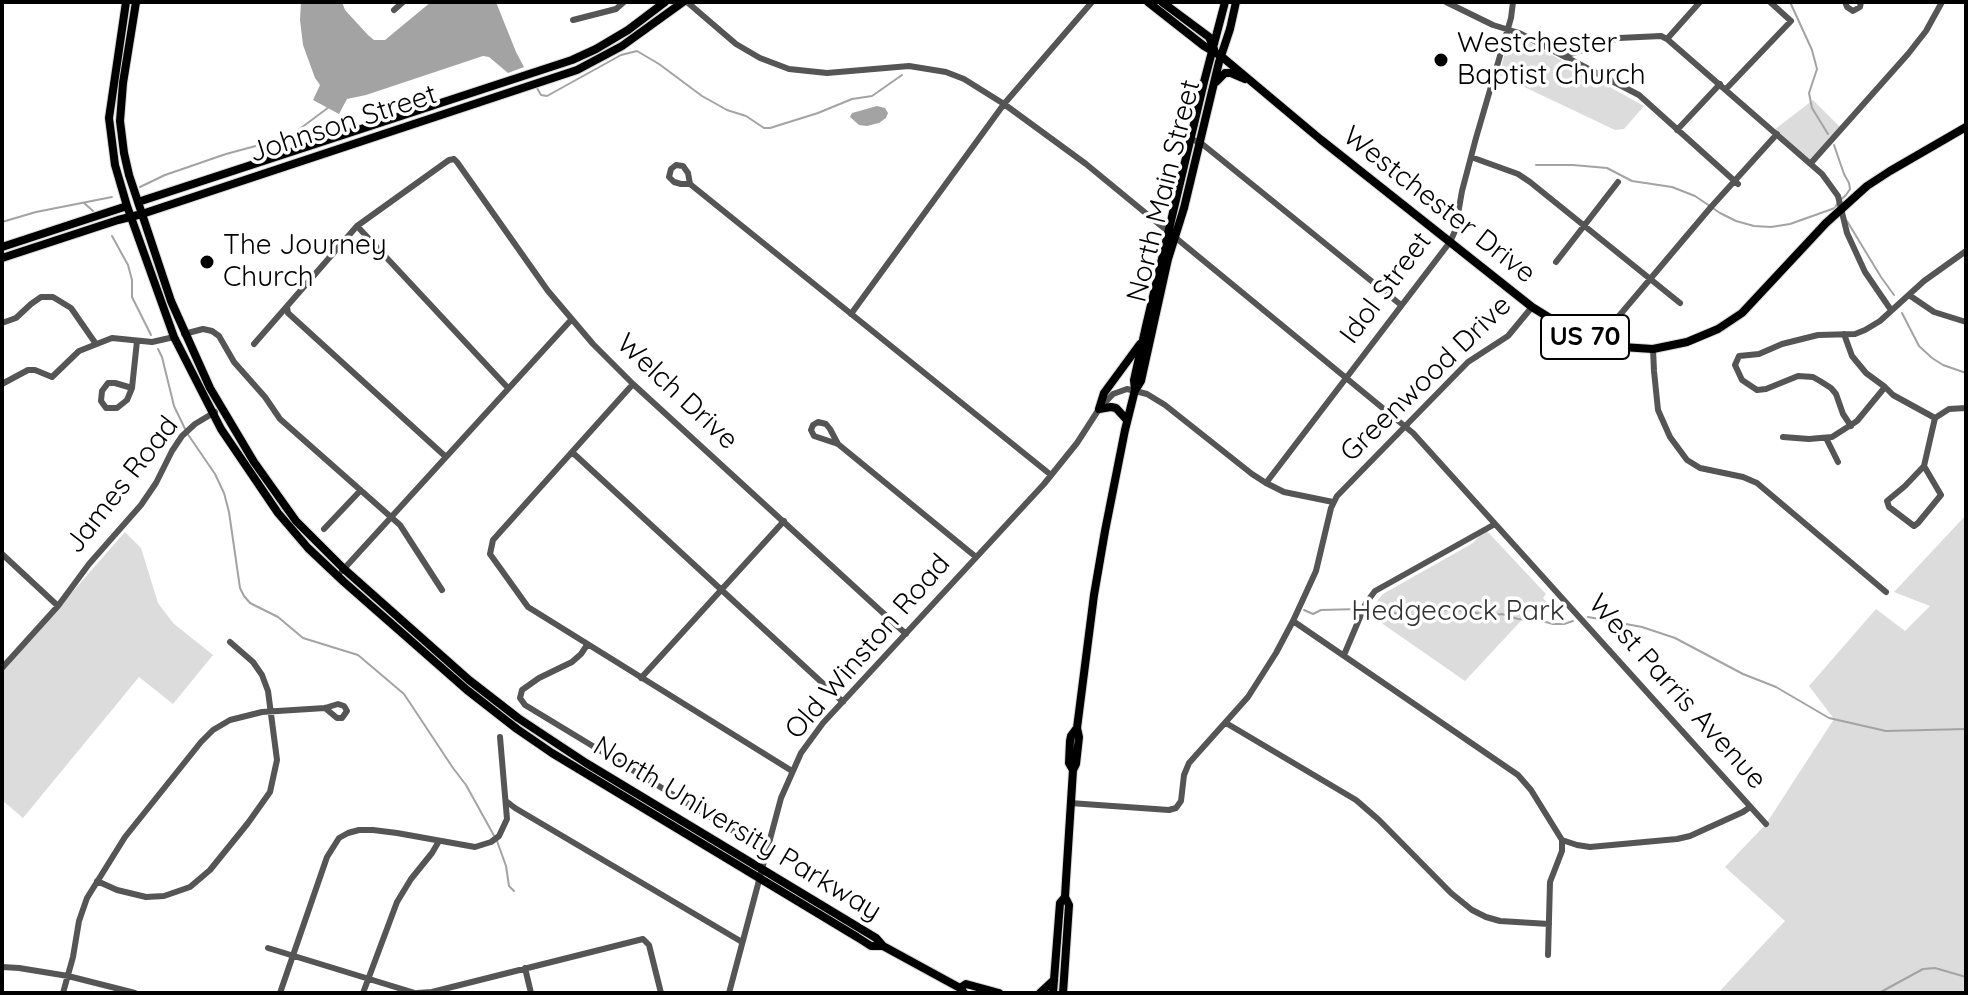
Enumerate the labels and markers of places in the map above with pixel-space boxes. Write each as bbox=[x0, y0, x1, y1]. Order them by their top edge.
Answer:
place label: Westchester Baptist Church bbox=[1457, 27, 1646, 93]
marker: Westchester Baptist Church bbox=[1432, 51, 1450, 69]
place label: The Journey Church bbox=[223, 229, 387, 295]
marker: The Journey Church bbox=[198, 253, 216, 271]

